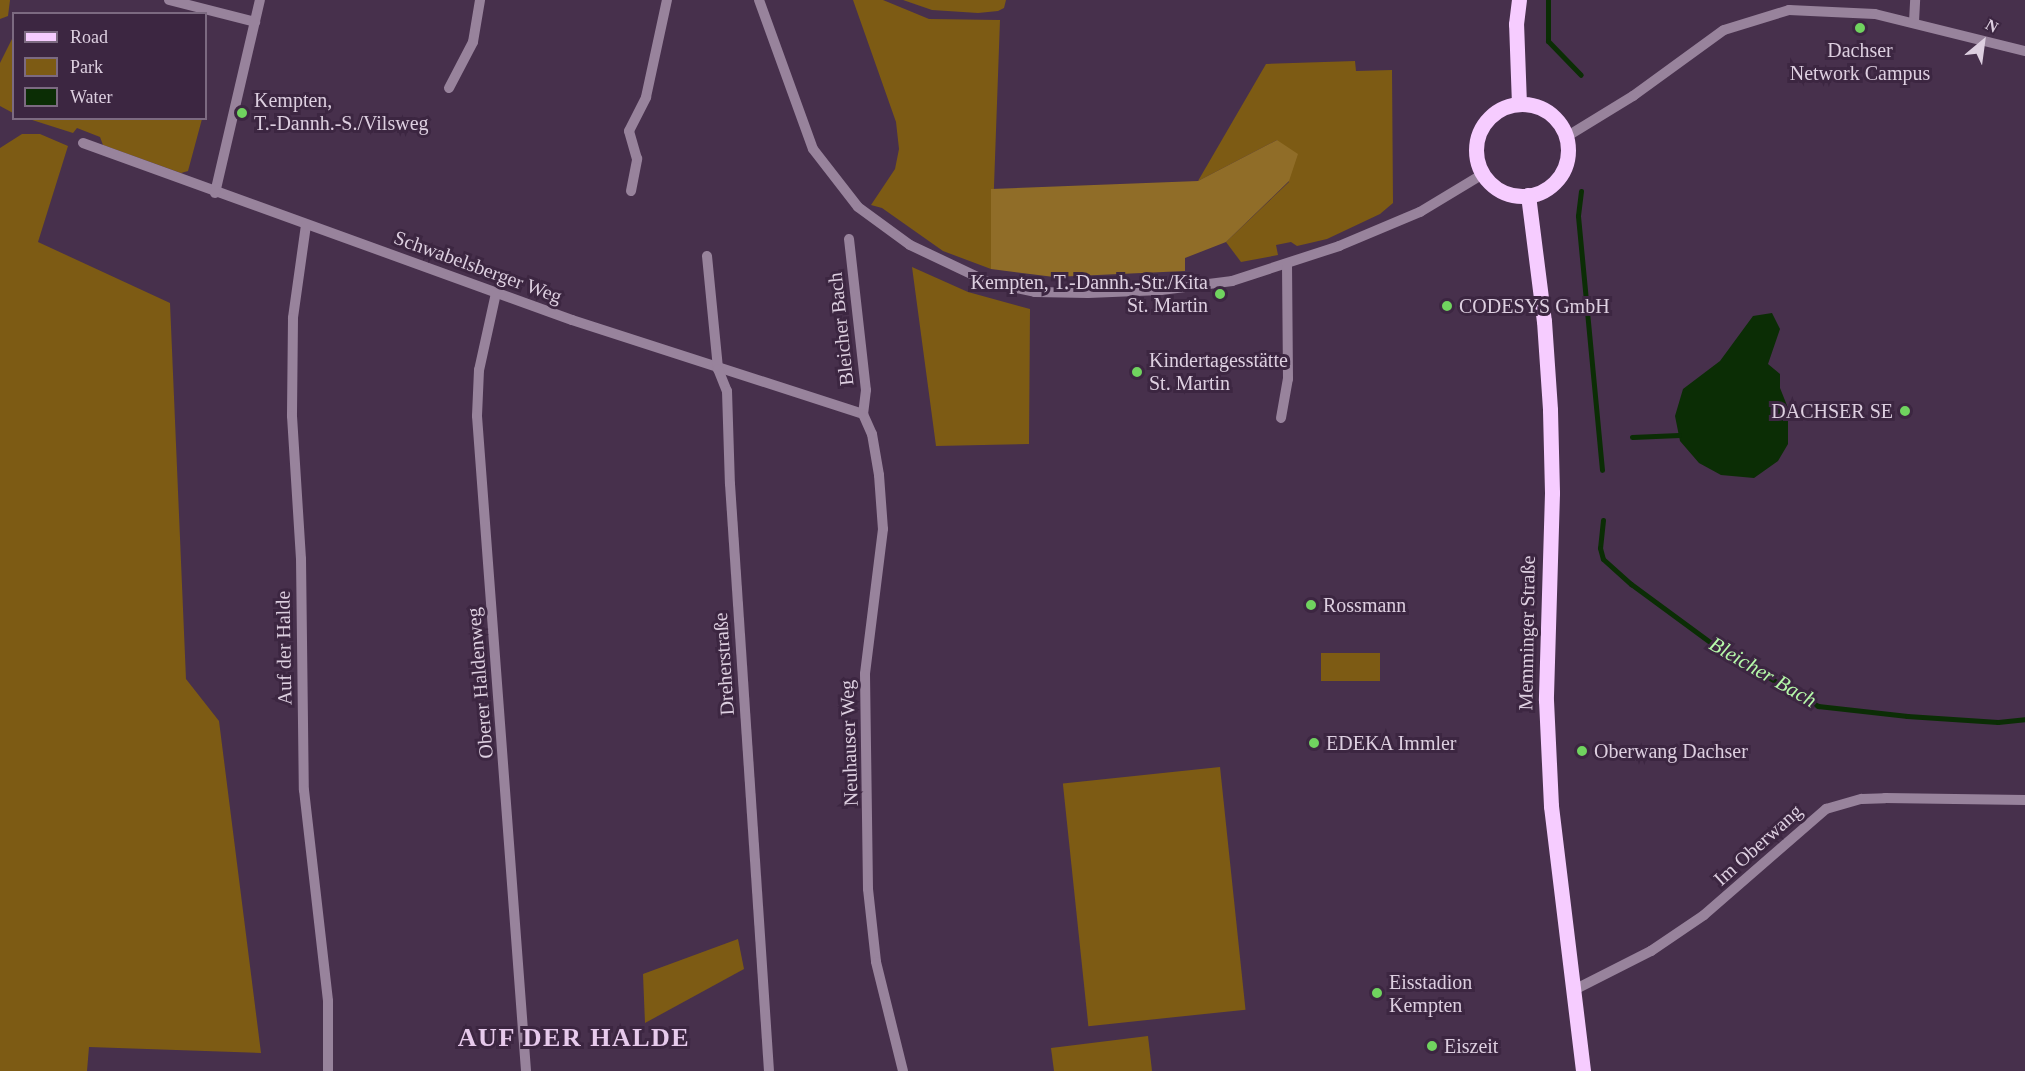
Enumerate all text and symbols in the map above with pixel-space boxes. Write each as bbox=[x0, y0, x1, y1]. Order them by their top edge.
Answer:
legend bbox=[12, 12, 207, 120]
north arrow bbox=[1953, 12, 2013, 72]
text: N bbox=[1983, 16, 2001, 36]
marker: Dachser Network Campus bbox=[1853, 21, 1867, 35]
text: Road bbox=[70, 27, 108, 47]
place label: Dachser Network Campus bbox=[1790, 38, 1930, 85]
text: Park bbox=[70, 57, 103, 77]
text: Water bbox=[70, 87, 113, 107]
place label: Kempten, T.-Dannh.-S./Vilsweg bbox=[254, 89, 429, 136]
marker: Kempten, T.-Dannh.-S./Vilsweg bbox=[235, 106, 249, 120]
street label: Schwabelsberger Weg bbox=[391, 225, 565, 309]
place label: Kempten, T.-Dannh.-Str./Kita St. Martin bbox=[970, 270, 1208, 317]
street label: Bleicher Bach bbox=[823, 271, 859, 387]
marker: Kempten, T.-Dannh.-Str./Kita St. Martin bbox=[1213, 287, 1227, 301]
place label: CODESYS GmbH bbox=[1459, 294, 1610, 318]
marker: CODESYS GmbH bbox=[1440, 299, 1454, 313]
place label: Kindertagesstätte St. Martin bbox=[1149, 348, 1288, 395]
marker: Kindertagesstätte St. Martin bbox=[1130, 365, 1144, 379]
place label: DACHSER SE bbox=[1771, 399, 1893, 423]
marker: DACHSER SE bbox=[1898, 404, 1912, 418]
street label: Memminger Straße bbox=[1514, 555, 1540, 711]
street label: Auf der Halde bbox=[271, 591, 297, 705]
place label: Rossmann bbox=[1323, 593, 1406, 617]
marker: Rossmann bbox=[1304, 598, 1318, 612]
street label: Oberer Haldenweg bbox=[461, 606, 499, 760]
street label: Dreherstraße bbox=[708, 612, 740, 716]
water label: Bleicher Bach bbox=[1705, 631, 1821, 713]
street label: Neuhauser Weg bbox=[835, 679, 863, 807]
place label: EDEKA Immler bbox=[1326, 731, 1458, 755]
marker: EDEKA Immler bbox=[1307, 736, 1321, 750]
place label: Oberwang Dachser bbox=[1594, 739, 1748, 763]
marker: Oberwang Dachser bbox=[1575, 744, 1589, 758]
street label: Im Oberwang bbox=[1709, 799, 1807, 891]
place label: Eisstadion Kempten bbox=[1389, 970, 1472, 1017]
marker: Eisstadion Kempten bbox=[1370, 986, 1384, 1000]
district label: AUF DER HALDE bbox=[457, 1022, 691, 1054]
place label: Eiszeit bbox=[1444, 1034, 1498, 1058]
marker: Eiszeit bbox=[1425, 1039, 1439, 1053]

